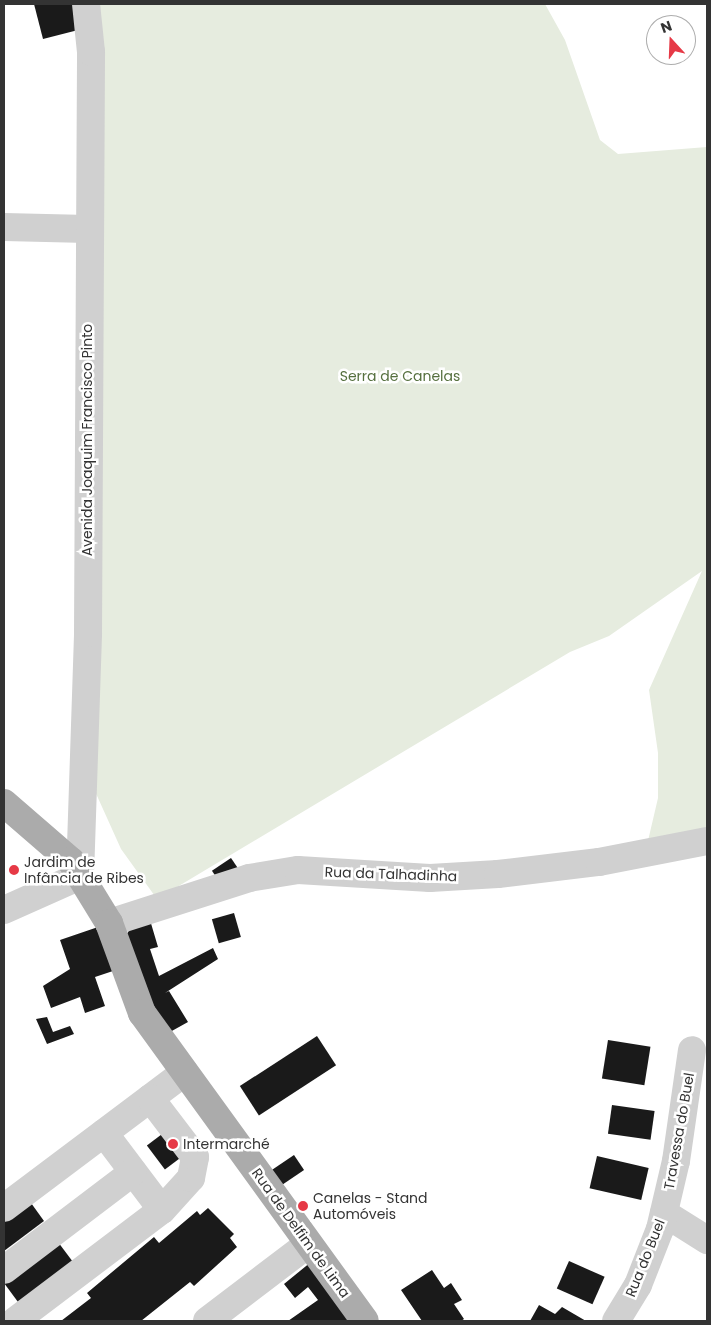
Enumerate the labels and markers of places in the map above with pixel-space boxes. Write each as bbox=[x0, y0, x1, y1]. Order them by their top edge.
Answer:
place label: Jardim de Infância de Ribes bbox=[24, 854, 144, 886]
marker: Jardim de Infância de Ribes bbox=[8, 864, 20, 876]
place label: Intermarché bbox=[183, 1136, 270, 1152]
marker: Intermarché bbox=[167, 1138, 179, 1150]
place label: Canelas - Stand Automóveis bbox=[313, 1190, 428, 1222]
marker: Canelas - Stand Automóveis bbox=[297, 1200, 309, 1212]

